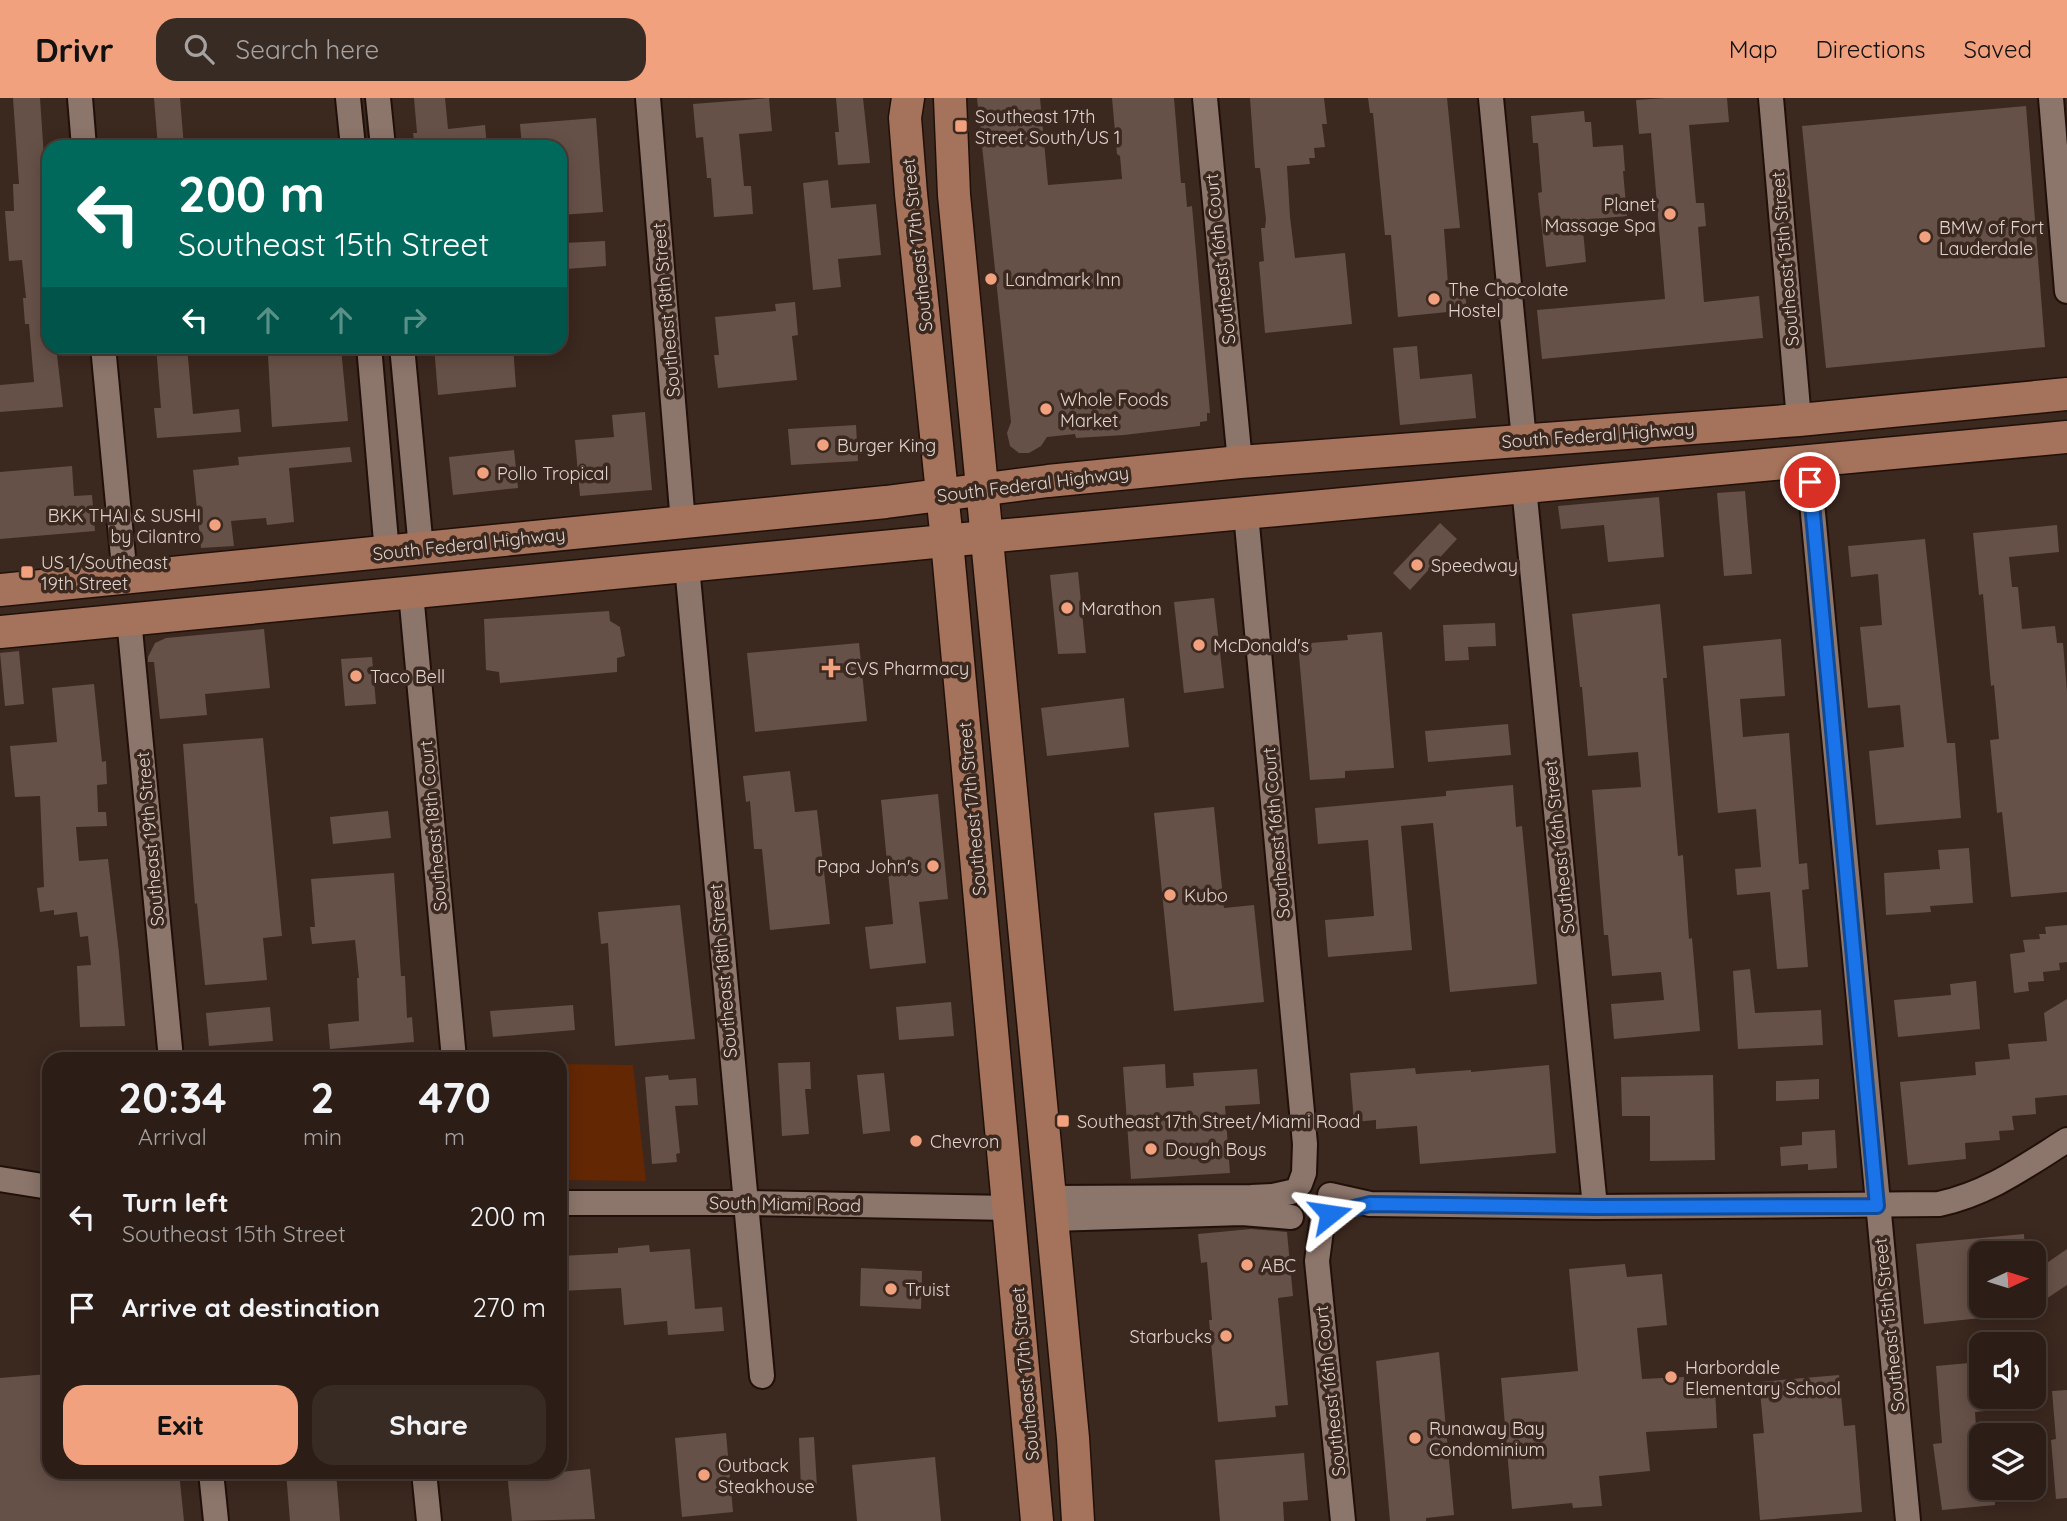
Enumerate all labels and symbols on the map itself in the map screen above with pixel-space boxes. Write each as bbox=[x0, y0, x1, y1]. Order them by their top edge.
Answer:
place label: Southeast 17th Street South/US 1 bbox=[975, 105, 1120, 149]
marker: Southeast 17th Street South/US 1 bbox=[953, 118, 969, 134]
street label: Southeast 17th Street bbox=[896, 157, 938, 333]
street label: Southeast 15th Street bbox=[1766, 171, 1804, 347]
street label: Southeast 16th Court bbox=[1200, 172, 1240, 346]
place label: Planet Massage Spa bbox=[1544, 193, 1656, 237]
marker: Planet Massage Spa bbox=[1662, 206, 1678, 222]
place label: BMW of Fort Lauderdale bbox=[1939, 216, 2044, 260]
street label: Southeast 18th Street bbox=[647, 222, 685, 398]
marker: BMW of Fort Lauderdale bbox=[1917, 229, 1933, 245]
place label: Landmark Inn bbox=[1005, 268, 1121, 291]
marker: Landmark Inn bbox=[983, 271, 999, 287]
place label: The Chocolate Hostel bbox=[1448, 278, 1568, 322]
marker: The Chocolate Hostel bbox=[1426, 291, 1442, 307]
place label: Whole Foods Market bbox=[1060, 388, 1169, 432]
marker: Whole Foods Market bbox=[1038, 401, 1054, 417]
street label: South Federal Highway bbox=[1501, 417, 1695, 453]
place label: Burger King bbox=[837, 434, 936, 457]
marker: Burger King bbox=[815, 437, 831, 453]
pin bbox=[1780, 452, 1840, 512]
street label: South Federal Highway bbox=[936, 461, 1130, 507]
place label: Pollo Tropical bbox=[497, 462, 609, 485]
marker: Pollo Tropical bbox=[475, 465, 491, 481]
place label: BKK THAI & SUSHI by Cilantro bbox=[48, 504, 201, 548]
marker: BKK THAI & SUSHI by Cilantro bbox=[207, 517, 223, 533]
street label: South Federal Highway bbox=[372, 522, 566, 566]
place label: US 1/Southeast 19th Street bbox=[41, 551, 168, 595]
place label: Speedway bbox=[1431, 554, 1518, 577]
marker: Speedway bbox=[1409, 557, 1425, 573]
marker: US 1/Southeast 19th Street bbox=[19, 564, 35, 580]
place label: Marathon bbox=[1081, 597, 1162, 620]
marker: Marathon bbox=[1059, 600, 1075, 616]
place label: McDonald's bbox=[1213, 634, 1309, 657]
marker: McDonald's bbox=[1191, 637, 1207, 653]
place label: CVS Pharmacy bbox=[845, 657, 969, 680]
marker: CVS Pharmacy bbox=[823, 660, 839, 676]
place label: Taco Bell bbox=[370, 665, 445, 688]
marker: Taco Bell bbox=[348, 668, 364, 684]
street label: Southeast 17th Street bbox=[953, 721, 991, 897]
street label: Southeast 18th Court bbox=[414, 739, 452, 913]
street label: Southeast 16th Court bbox=[1257, 746, 1295, 920]
street label: Southeast 19th Street bbox=[131, 751, 169, 927]
street label: Southeast 16th Street bbox=[1538, 759, 1580, 935]
place label: Papa John's bbox=[817, 855, 919, 878]
marker: Papa John's bbox=[925, 858, 941, 874]
street label: Southeast 18th Street bbox=[704, 883, 742, 1059]
place label: Kubo bbox=[1184, 884, 1228, 907]
marker: Kubo bbox=[1162, 887, 1178, 903]
place label: Southeast 17th Street/Miami Road bbox=[1077, 1110, 1360, 1133]
marker: Southeast 17th Street/Miami Road bbox=[1055, 1113, 1071, 1129]
place label: Chevron bbox=[930, 1130, 999, 1153]
marker: Chevron bbox=[908, 1133, 924, 1149]
place label: Dough Boys bbox=[1165, 1138, 1266, 1161]
marker: Dough Boys bbox=[1143, 1141, 1159, 1157]
position arrow bbox=[1293, 1177, 1367, 1251]
street label: South Miami Road bbox=[709, 1191, 861, 1217]
street label: Southeast 15th Street bbox=[1868, 1237, 1910, 1413]
north arrow bbox=[1969, 1241, 2046, 1318]
place label: ABC bbox=[1261, 1254, 1296, 1277]
marker: ABC bbox=[1239, 1257, 1255, 1273]
place label: Truist bbox=[905, 1278, 950, 1301]
marker: Truist bbox=[883, 1281, 899, 1297]
street label: Southeast 17th Street bbox=[1006, 1286, 1044, 1462]
street label: Southeast 16th Court bbox=[1310, 1304, 1350, 1478]
place label: Starbucks bbox=[1129, 1325, 1212, 1348]
marker: Starbucks bbox=[1218, 1328, 1234, 1344]
place label: Harbordale Elementary School bbox=[1685, 1356, 1841, 1400]
marker: Harbordale Elementary School bbox=[1663, 1369, 1679, 1385]
place label: Runaway Bay Condominium bbox=[1429, 1417, 1545, 1461]
marker: Runaway Bay Condominium bbox=[1407, 1430, 1423, 1446]
place label: Outback Steakhouse bbox=[718, 1454, 815, 1498]
marker: Outback Steakhouse bbox=[696, 1467, 712, 1483]

